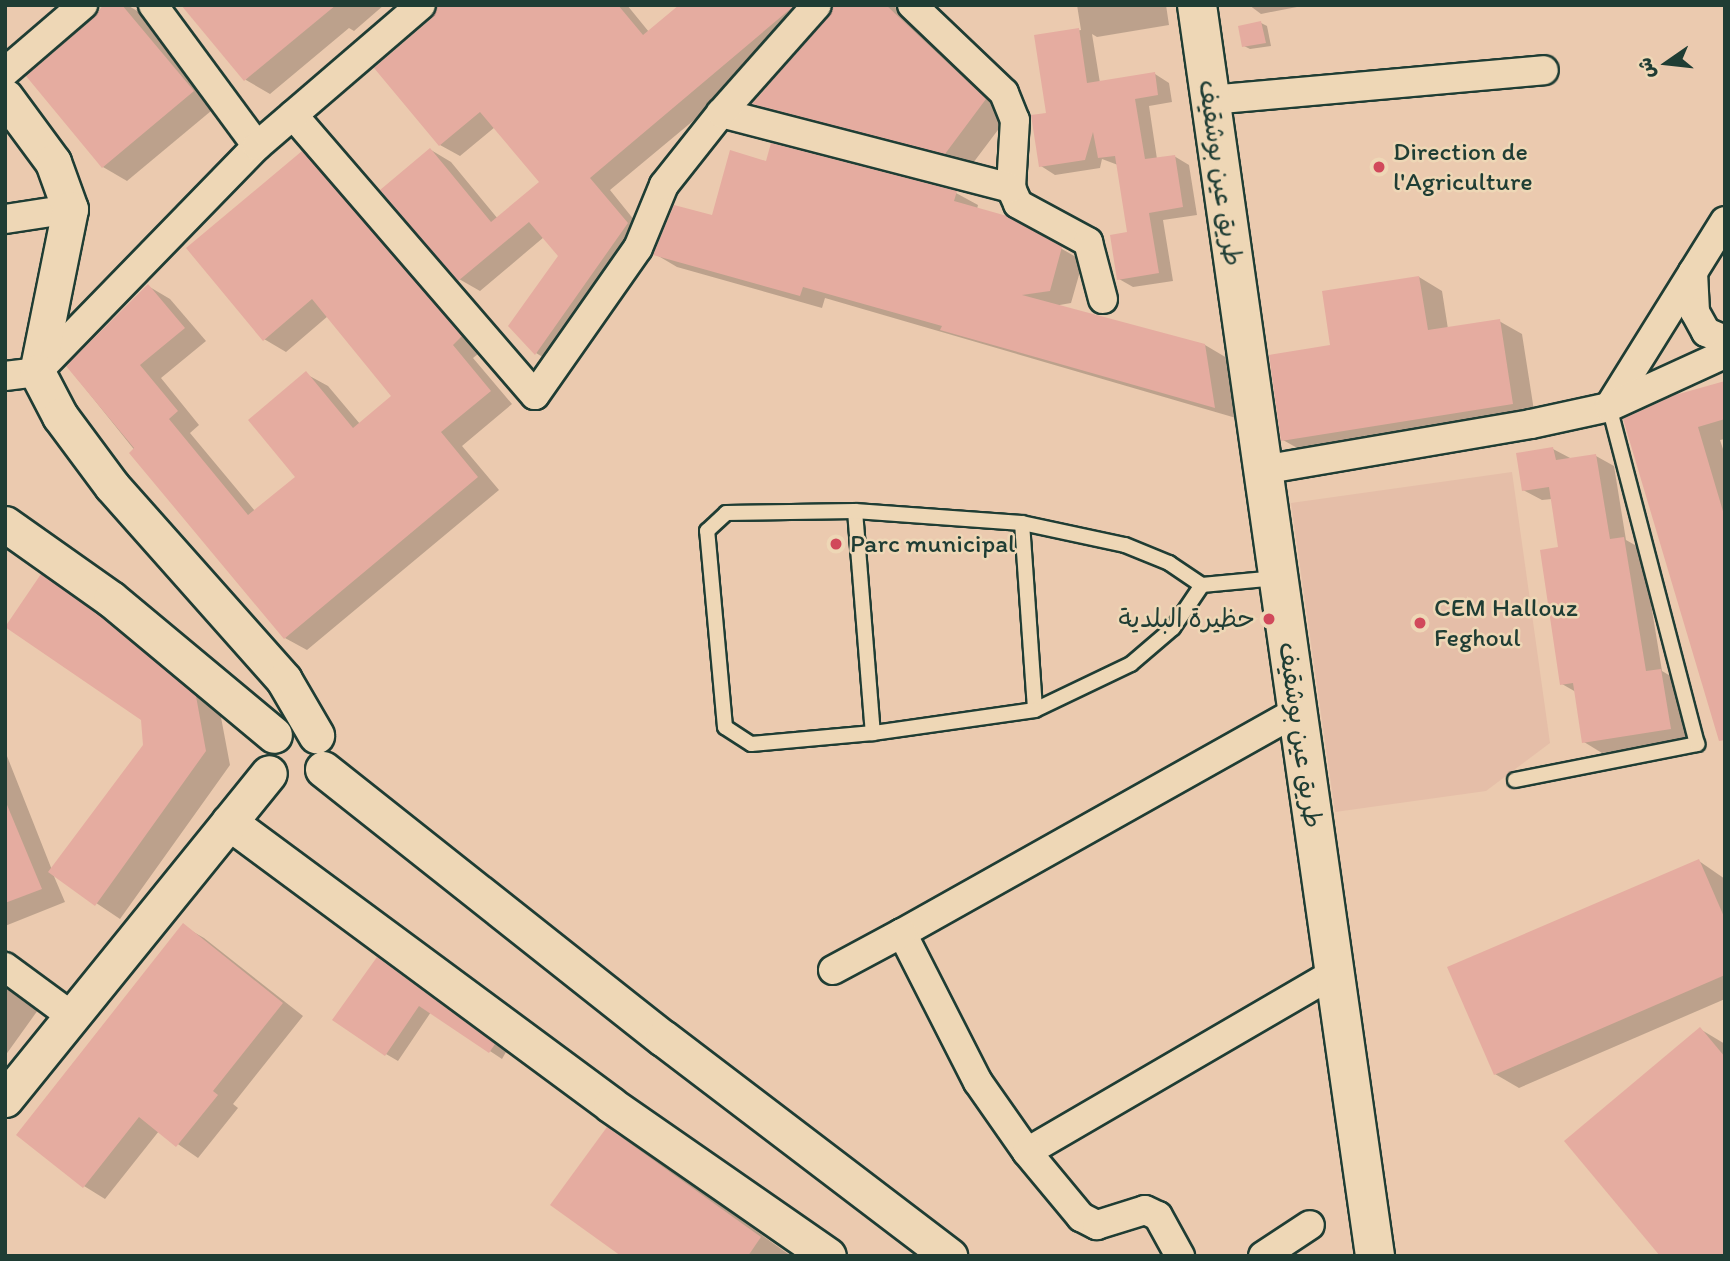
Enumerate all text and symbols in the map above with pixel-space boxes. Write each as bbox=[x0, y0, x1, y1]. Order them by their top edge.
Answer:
north arrow bbox=[1632, 28, 1702, 98]
text: ش bbox=[1632, 55, 1660, 81]
street label: طريق عين بوشقيف bbox=[1191, 78, 1249, 268]
place label: Direction de l'Agriculture bbox=[1393, 136, 1533, 198]
marker: Direction de l'Agriculture bbox=[1371, 159, 1387, 175]
place label: Parc municipal bbox=[850, 528, 1016, 560]
marker: Parc municipal bbox=[828, 536, 844, 552]
place label: CEM Hallouz Feghoul bbox=[1434, 592, 1578, 654]
place label: حظيرة البلدية bbox=[1119, 603, 1255, 635]
marker: حظيرة البلدية bbox=[1261, 611, 1277, 627]
marker: CEM Hallouz Feghoul bbox=[1412, 615, 1428, 631]
street label: طريق عين بوشقيف bbox=[1271, 640, 1329, 830]

